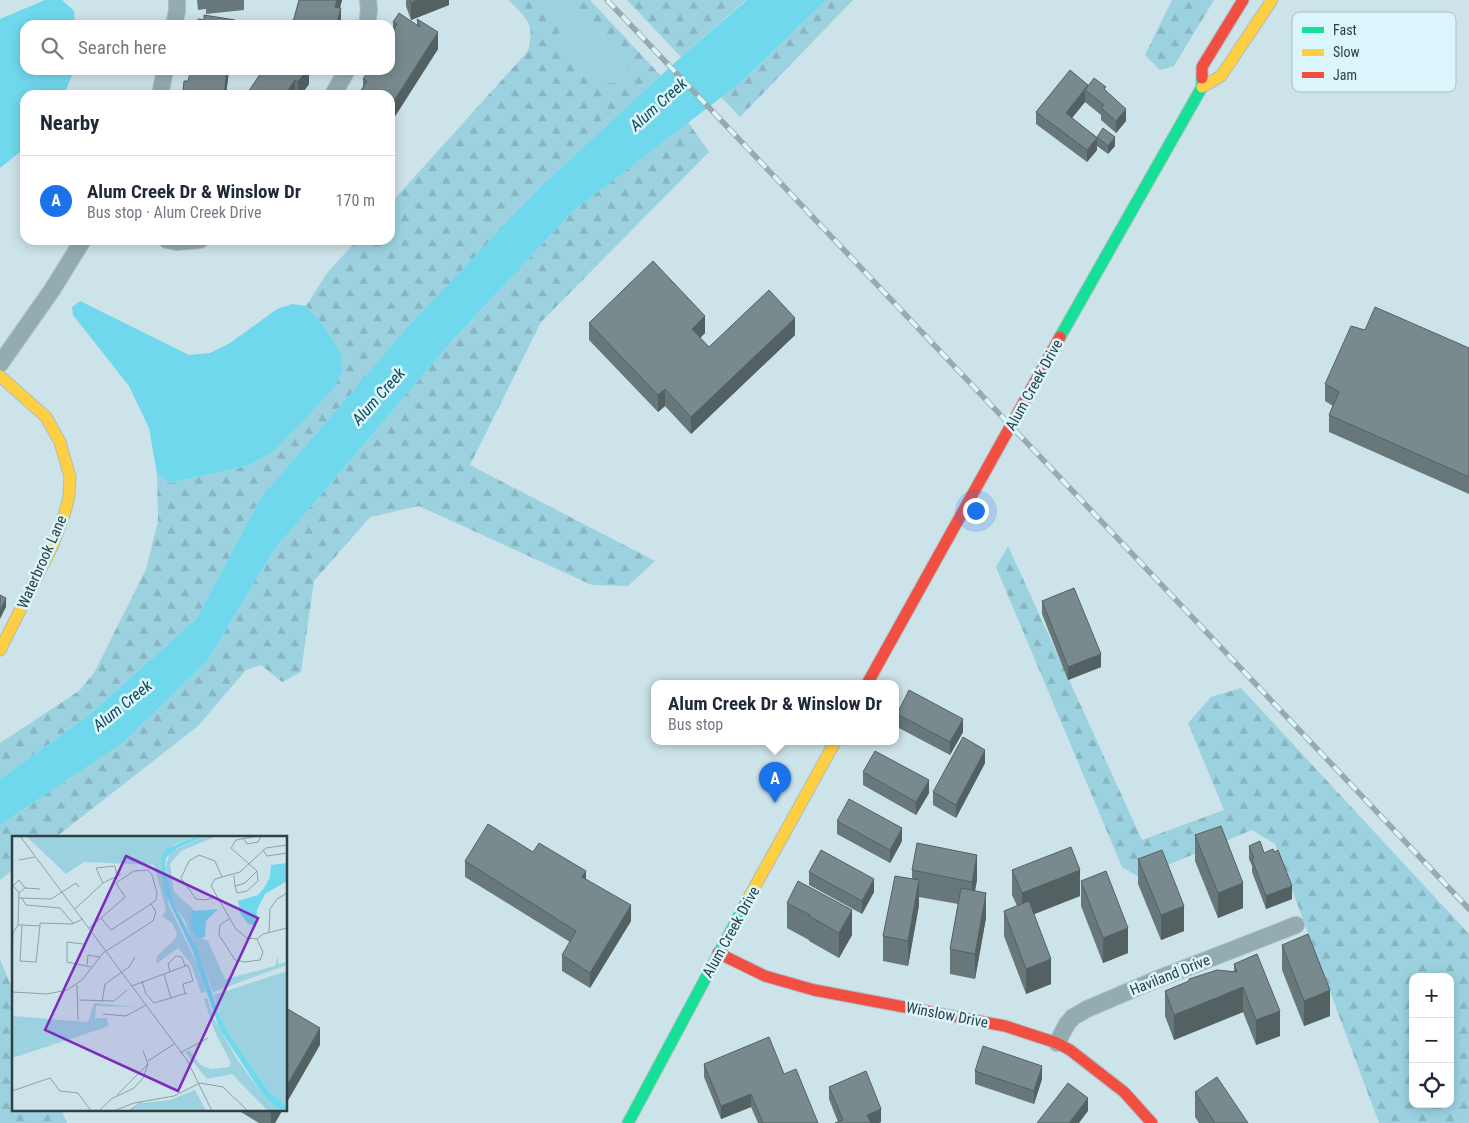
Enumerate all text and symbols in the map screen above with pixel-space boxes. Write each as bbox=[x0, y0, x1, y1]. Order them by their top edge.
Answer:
legend bbox=[1292, 12, 1456, 92]
search box bbox=[20, 20, 395, 75]
text: Fast bbox=[1333, 22, 1357, 38]
icon: search bbox=[38, 34, 66, 62]
text: Search here bbox=[78, 36, 166, 59]
text: Slow bbox=[1333, 44, 1360, 60]
text: Jam bbox=[1333, 67, 1357, 83]
water label: Alum Creek bbox=[625, 73, 692, 136]
text: Nearby bbox=[40, 111, 99, 135]
text: Alum Creek Dr & Winslow Dr bbox=[87, 180, 301, 203]
text: A bbox=[51, 191, 61, 210]
text: 170 m bbox=[336, 191, 375, 210]
text: Bus stop · Alum Creek Drive bbox=[87, 203, 261, 222]
street label: Alum Creek Drive bbox=[1002, 336, 1066, 434]
water label: Alum Creek bbox=[347, 363, 410, 430]
your location bbox=[963, 498, 989, 524]
street label: Waterbrook Lane bbox=[13, 513, 71, 611]
water label: Alum Creek bbox=[88, 675, 156, 736]
popup bbox=[651, 680, 899, 745]
text: Alum Creek Dr & Winslow Dr bbox=[668, 692, 882, 715]
text: Bus stop bbox=[668, 715, 723, 734]
pin: A bbox=[759, 762, 791, 803]
inset map bbox=[12, 836, 288, 1110]
street label: Alum Creek Drive bbox=[699, 883, 763, 981]
street label: Haviland Drive bbox=[1127, 951, 1213, 999]
map controls bbox=[1409, 973, 1454, 1108]
button: + bbox=[1409, 973, 1454, 1018]
street label: Winslow Drive bbox=[905, 998, 989, 1032]
button: − bbox=[1409, 1018, 1454, 1063]
button: locate bbox=[1409, 1063, 1454, 1108]

